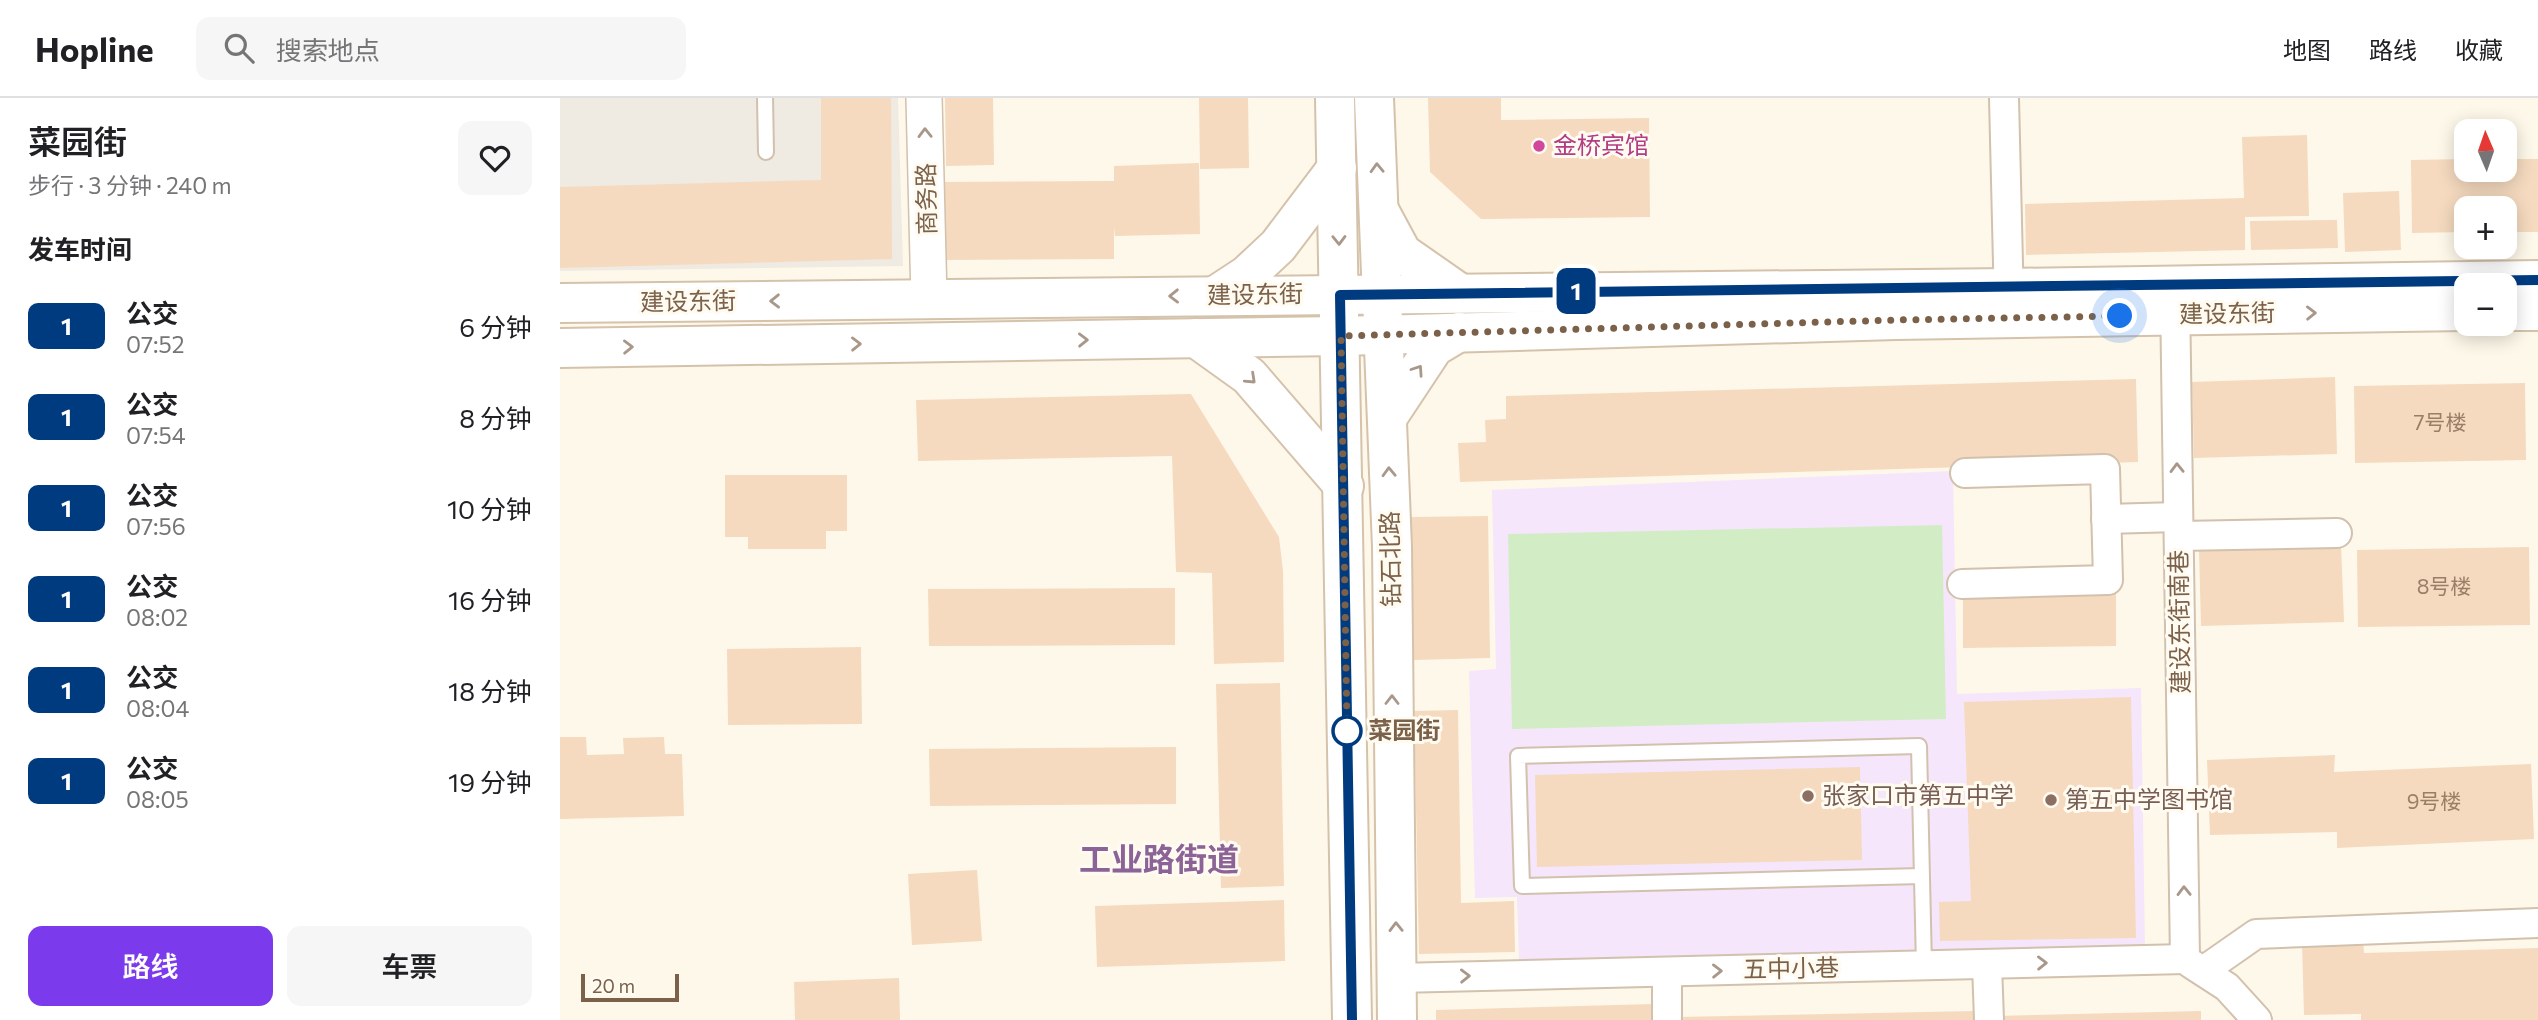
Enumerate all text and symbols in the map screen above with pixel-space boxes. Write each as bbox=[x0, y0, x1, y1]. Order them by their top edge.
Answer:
search box bbox=[196, 17, 686, 80]
text: Hopline bbox=[35, 28, 154, 69]
icon: search bbox=[220, 29, 258, 67]
text: 搜索地点 bbox=[276, 34, 380, 65]
text: 地图 bbox=[2283, 35, 2331, 64]
text: 路线 bbox=[2369, 35, 2417, 64]
text: 收藏 bbox=[2455, 35, 2503, 64]
north arrow bbox=[2454, 119, 2516, 182]
map controls bbox=[2454, 119, 2517, 336]
text: 菜园街 bbox=[28, 120, 127, 161]
button: heart bbox=[458, 121, 532, 195]
one-way arrow bbox=[917, 127, 933, 138]
place label: 金桥宾馆 bbox=[1553, 130, 1649, 159]
marker: 金桥宾馆 bbox=[1531, 138, 1547, 154]
one-way arrow bbox=[1369, 162, 1384, 173]
street label: 商务路 bbox=[910, 163, 941, 235]
text: 步行 · 3 分钟 · 240 m bbox=[28, 171, 232, 199]
button: + bbox=[2454, 196, 2517, 259]
text: 发车时间 bbox=[28, 233, 132, 264]
one-way arrow bbox=[1331, 235, 1347, 245]
line badge: 1 bbox=[1553, 268, 1599, 314]
button: − bbox=[2454, 273, 2517, 336]
text: 1 bbox=[1571, 276, 1581, 305]
street label: 建设东街 bbox=[1207, 278, 1303, 309]
street label: 建设东街 bbox=[640, 285, 736, 316]
one-way arrow bbox=[1168, 288, 1179, 304]
one-way arrow bbox=[769, 293, 780, 309]
text: 公交 bbox=[126, 297, 178, 328]
street label: 建设东街 bbox=[2179, 297, 2275, 328]
your location bbox=[2102, 298, 2137, 333]
one-way arrow bbox=[2306, 305, 2317, 321]
text: 1 bbox=[61, 311, 72, 340]
text: 6 分钟 bbox=[459, 311, 532, 342]
text: 07:52 bbox=[126, 330, 184, 358]
one-way arrow bbox=[1078, 332, 1089, 348]
one-way arrow bbox=[850, 336, 861, 351]
one-way arrow bbox=[623, 339, 634, 355]
one-way arrow bbox=[1410, 365, 1422, 378]
one-way arrow bbox=[1243, 371, 1256, 383]
text: 公交 bbox=[126, 388, 178, 419]
text: 1 bbox=[61, 402, 72, 431]
text: 8 分钟 bbox=[459, 402, 532, 433]
house number: 7号楼 bbox=[2413, 409, 2467, 434]
text: 07:54 bbox=[126, 421, 186, 449]
one-way arrow bbox=[2169, 462, 2185, 472]
one-way arrow bbox=[1381, 467, 1397, 477]
text: 公交 bbox=[126, 479, 178, 510]
text: 1 bbox=[61, 493, 72, 522]
text: 10 分钟 bbox=[447, 493, 532, 524]
street label: 钻石北路 bbox=[1374, 511, 1405, 607]
text: 07:56 bbox=[126, 512, 186, 540]
street label: 建设东街南巷 bbox=[2163, 550, 2194, 694]
text: 公交 bbox=[126, 570, 178, 601]
house number: 8号楼 bbox=[2417, 573, 2471, 598]
text: 1 bbox=[61, 584, 72, 613]
text: 16 分钟 bbox=[448, 584, 532, 615]
text: 08:02 bbox=[126, 603, 188, 631]
text: 公交 bbox=[126, 661, 178, 692]
text: 1 bbox=[61, 675, 72, 704]
text: 18 分钟 bbox=[448, 675, 532, 706]
text: 08:04 bbox=[126, 694, 189, 722]
one-way arrow bbox=[1384, 694, 1400, 705]
place label: 菜园街 bbox=[1368, 715, 1440, 744]
marker: 菜园街 bbox=[1332, 716, 1362, 746]
text: 公交 bbox=[126, 752, 178, 783]
text: 1 bbox=[61, 766, 72, 795]
text: 19 分钟 bbox=[448, 766, 532, 797]
place label: 张家口市第五中学 bbox=[1822, 780, 2014, 809]
place label: 第五中学图书馆 bbox=[2065, 784, 2233, 813]
text: 08:05 bbox=[126, 785, 189, 813]
marker: 张家口市第五中学 bbox=[1800, 788, 1816, 804]
house number: 9号楼 bbox=[2407, 788, 2461, 813]
marker: 第五中学图书馆 bbox=[2043, 792, 2059, 808]
district label: 工业路街道 bbox=[1079, 838, 1239, 878]
one-way arrow bbox=[2176, 885, 2191, 896]
one-way arrow bbox=[1388, 922, 1404, 932]
button: 路线 bbox=[28, 926, 273, 1006]
button: 车票 bbox=[287, 926, 532, 1006]
street label: 五中小巷 bbox=[1743, 952, 1839, 983]
one-way arrow bbox=[2037, 955, 2048, 970]
one-way arrow bbox=[1712, 963, 1723, 978]
one-way arrow bbox=[1460, 969, 1471, 984]
scale bar bbox=[581, 971, 679, 1003]
text: 20 m bbox=[592, 974, 635, 997]

